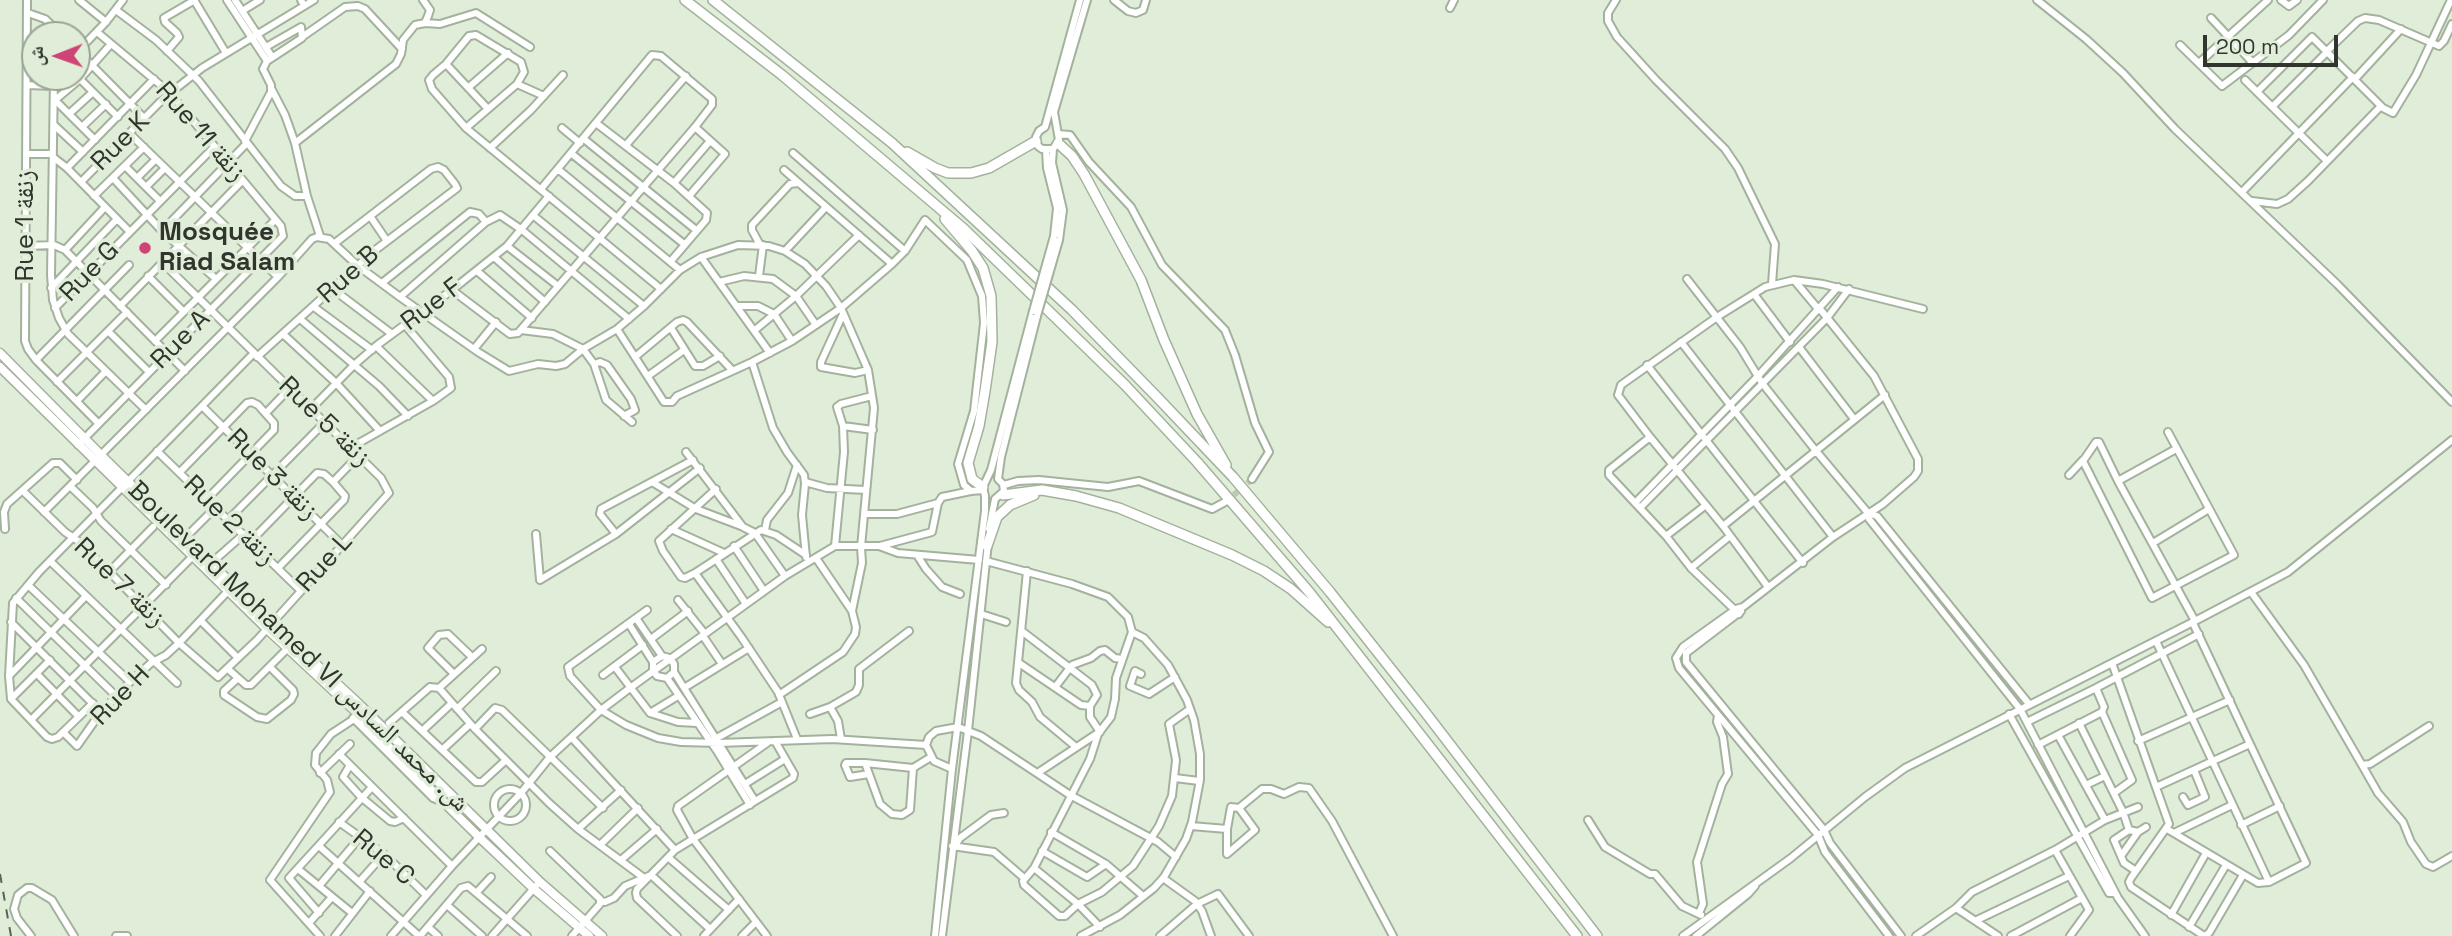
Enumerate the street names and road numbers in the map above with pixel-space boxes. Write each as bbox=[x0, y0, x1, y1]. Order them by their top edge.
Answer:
street label: Rue 11 زنقة bbox=[148, 76, 252, 188]
street label: Rue K bbox=[85, 106, 157, 178]
street label: Rue 1 زنقة bbox=[10, 171, 42, 281]
street label: Rue G bbox=[54, 235, 126, 309]
street label: Rue B bbox=[312, 239, 386, 311]
street label: Rue F bbox=[395, 272, 469, 338]
street label: Rue A bbox=[145, 304, 217, 376]
street label: Rue 5 زنقة bbox=[272, 371, 376, 473]
street label: Rue 3 زنقة bbox=[220, 423, 324, 527]
street label: Rue 2 زنقة bbox=[177, 470, 281, 572]
street label: Boulevard Mohamed VI ش. محمد السادس bbox=[121, 475, 475, 819]
street label: Rue L bbox=[290, 527, 360, 599]
street label: Rue 7 زنقة bbox=[67, 532, 171, 634]
street label: Rue H bbox=[85, 659, 157, 733]
street label: Rue C bbox=[346, 823, 420, 893]

